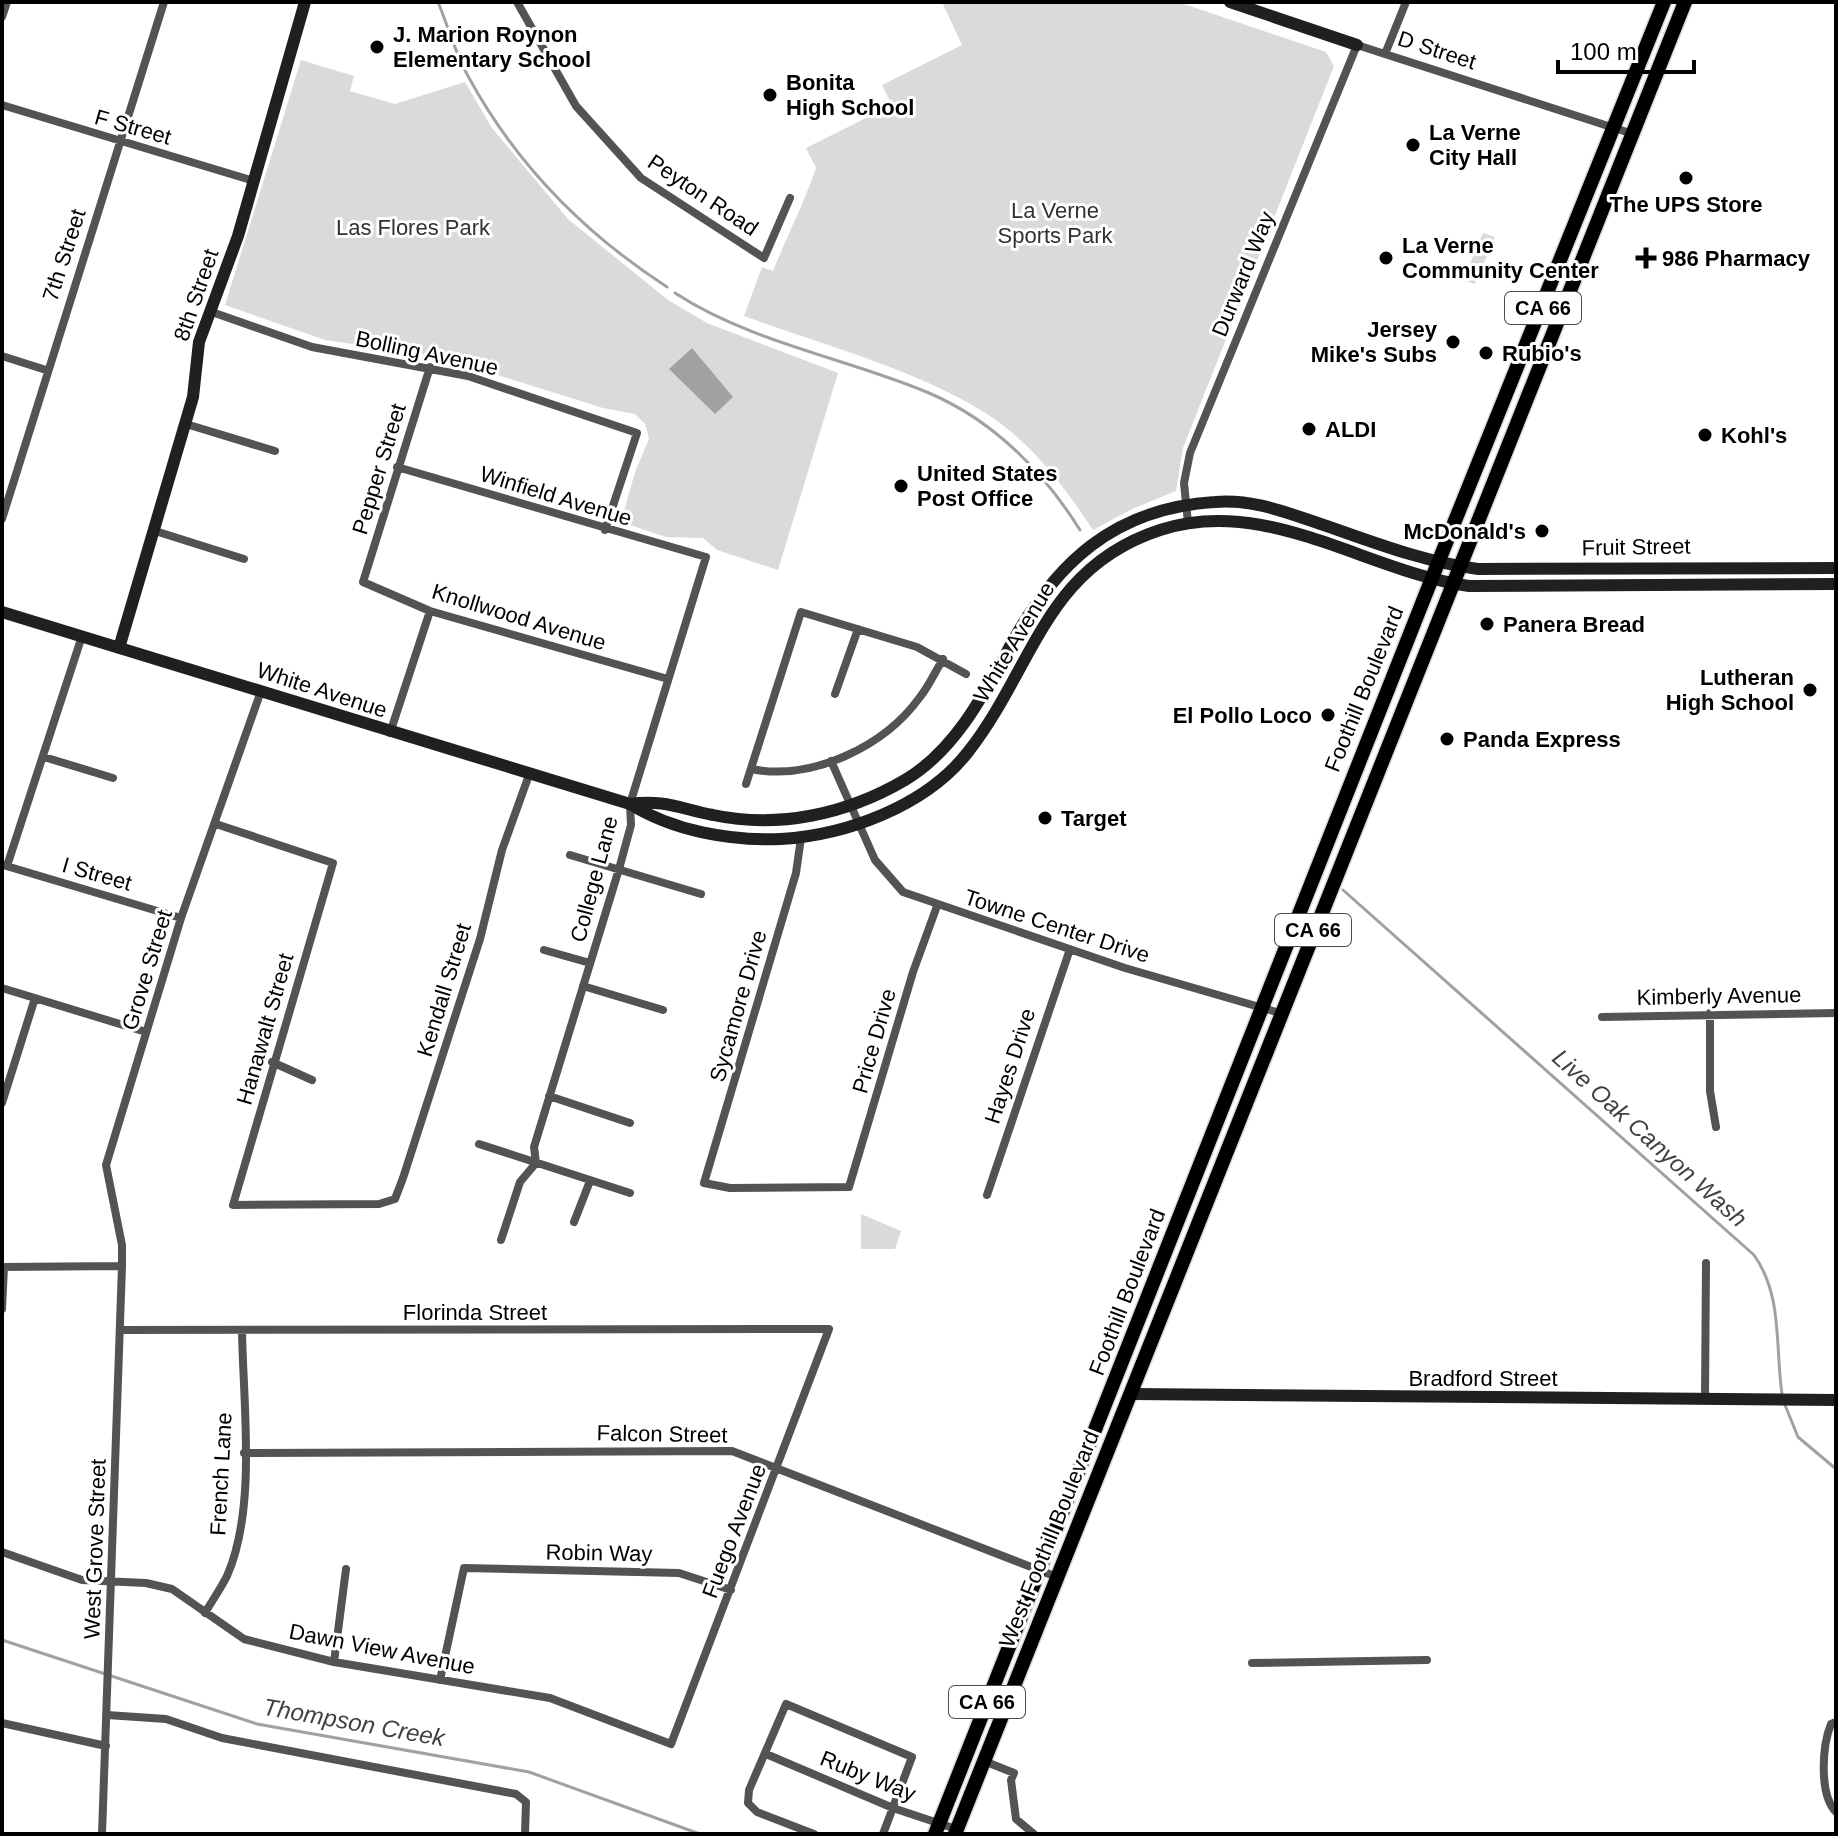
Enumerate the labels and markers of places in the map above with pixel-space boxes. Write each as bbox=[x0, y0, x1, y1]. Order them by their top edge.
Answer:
place label: J. Marion Roynon Elementary School bbox=[393, 22, 591, 72]
marker: J. Marion Roynon Elementary School bbox=[368, 38, 386, 56]
place label: Bonita High School bbox=[786, 70, 914, 120]
marker: Bonita High School bbox=[761, 86, 779, 104]
place label: La Verne City Hall bbox=[1429, 120, 1521, 170]
marker: La Verne City Hall bbox=[1404, 136, 1422, 154]
marker: The UPS Store bbox=[1677, 169, 1695, 187]
place label: The UPS Store bbox=[1610, 192, 1762, 217]
place label: La Verne Community Center bbox=[1402, 233, 1599, 283]
place label: 986 Pharmacy bbox=[1662, 246, 1811, 271]
marker: La Verne Community Center bbox=[1377, 249, 1395, 267]
marker: 986 Pharmacy bbox=[1637, 249, 1655, 267]
place label: Jersey Mike's Subs bbox=[1311, 317, 1438, 367]
marker: Jersey Mike's Subs bbox=[1444, 333, 1462, 351]
place label: Rubio's bbox=[1502, 341, 1582, 366]
marker: Rubio's bbox=[1477, 344, 1495, 362]
place label: ALDI bbox=[1325, 417, 1376, 442]
marker: ALDI bbox=[1300, 420, 1318, 438]
place label: Kohl's bbox=[1721, 423, 1787, 448]
marker: Kohl's bbox=[1696, 426, 1714, 444]
place label: United States Post Office bbox=[917, 461, 1058, 511]
marker: United States Post Office bbox=[892, 477, 910, 495]
place label: McDonald's bbox=[1403, 519, 1526, 544]
marker: McDonald's bbox=[1533, 522, 1551, 540]
place label: Panera Bread bbox=[1503, 612, 1645, 637]
marker: Panera Bread bbox=[1478, 615, 1496, 633]
place label: Lutheran High School bbox=[1666, 665, 1794, 715]
marker: Lutheran High School bbox=[1801, 681, 1819, 699]
place label: El Pollo Loco bbox=[1173, 703, 1312, 728]
marker: El Pollo Loco bbox=[1319, 706, 1337, 724]
place label: Panda Express bbox=[1463, 727, 1621, 752]
marker: Panda Express bbox=[1438, 730, 1456, 748]
place label: Target bbox=[1061, 806, 1127, 831]
marker: Target bbox=[1036, 809, 1054, 827]

